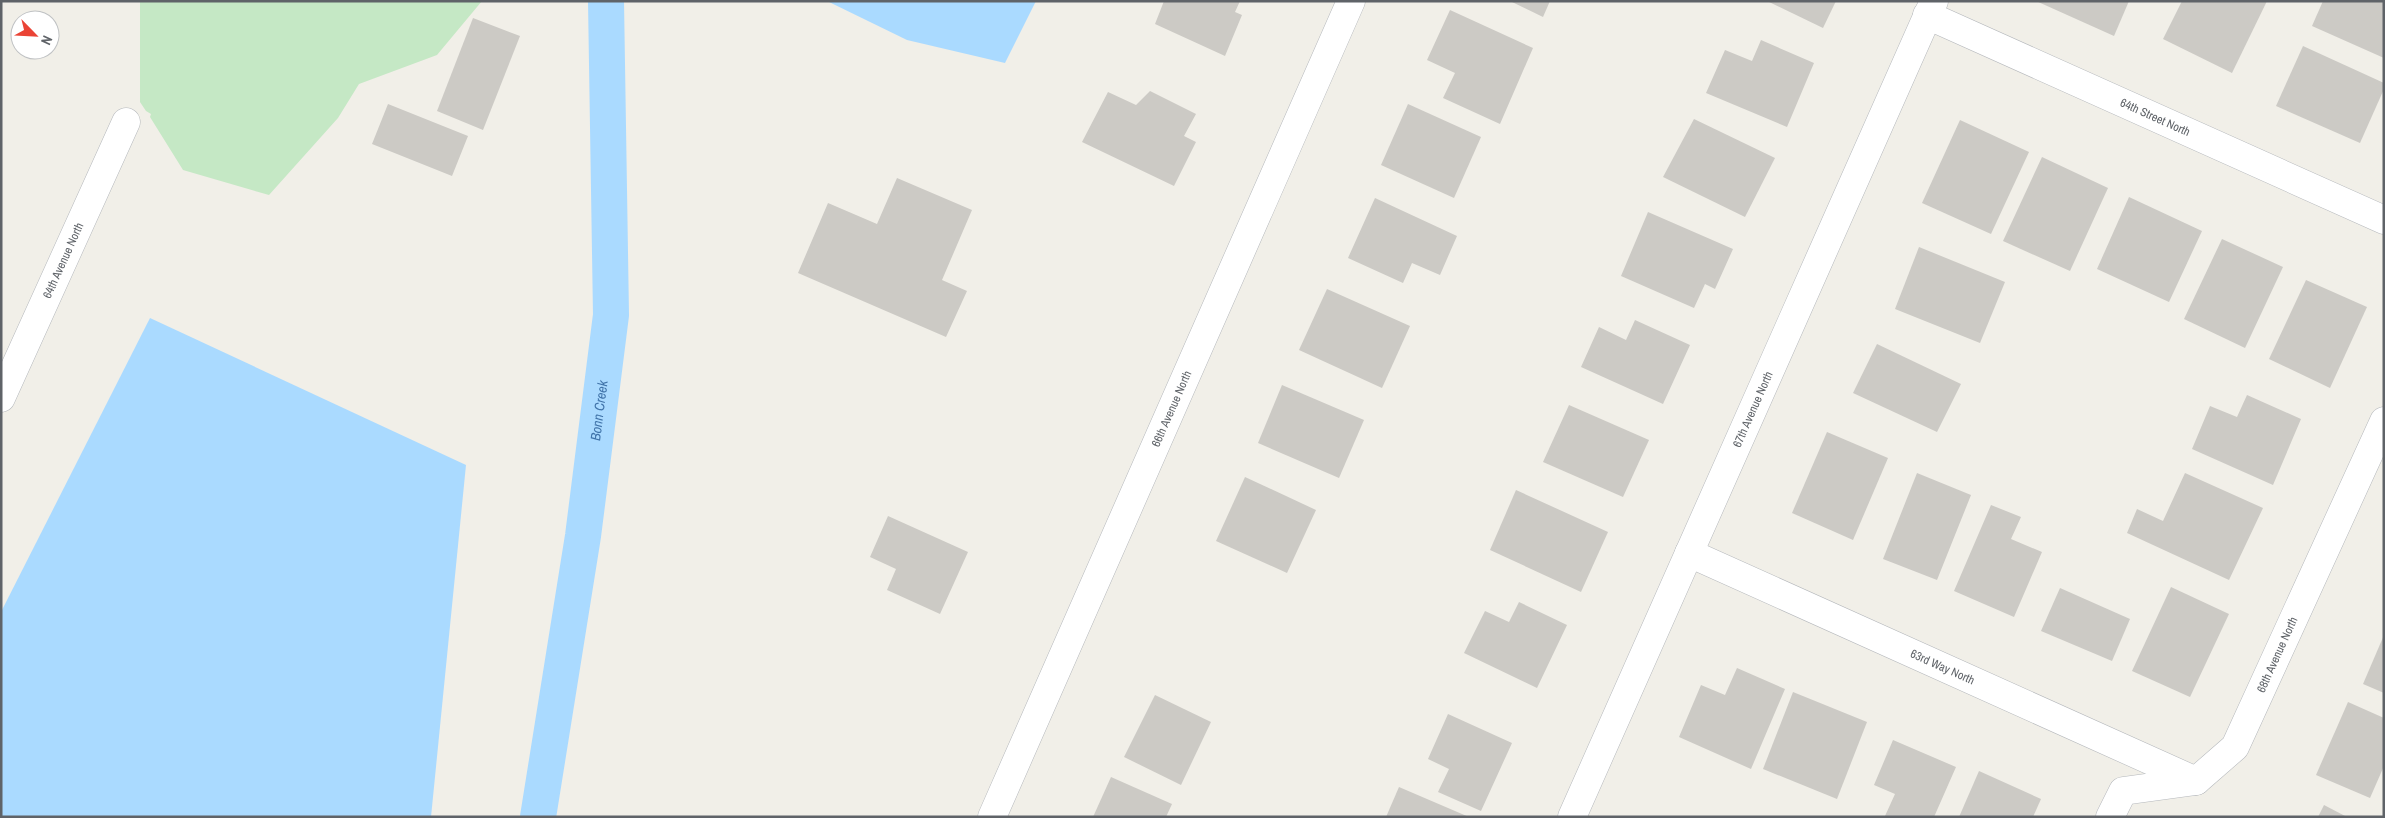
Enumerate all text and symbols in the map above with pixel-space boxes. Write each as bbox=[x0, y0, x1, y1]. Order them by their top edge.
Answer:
north arrow bbox=[10, 10, 60, 60]
text: N bbox=[37, 33, 57, 48]
street label: 64th Street North bbox=[2118, 95, 2193, 140]
street label: 64th Avenue North bbox=[39, 220, 87, 301]
street label: 66th Avenue North bbox=[1148, 368, 1195, 449]
street label: 67th Avenue North bbox=[1729, 369, 1777, 450]
water label: Bonn Creek bbox=[586, 378, 612, 442]
street label: 68th Avenue North bbox=[2253, 614, 2301, 695]
street label: 63rd Way North bbox=[1908, 646, 1977, 688]

